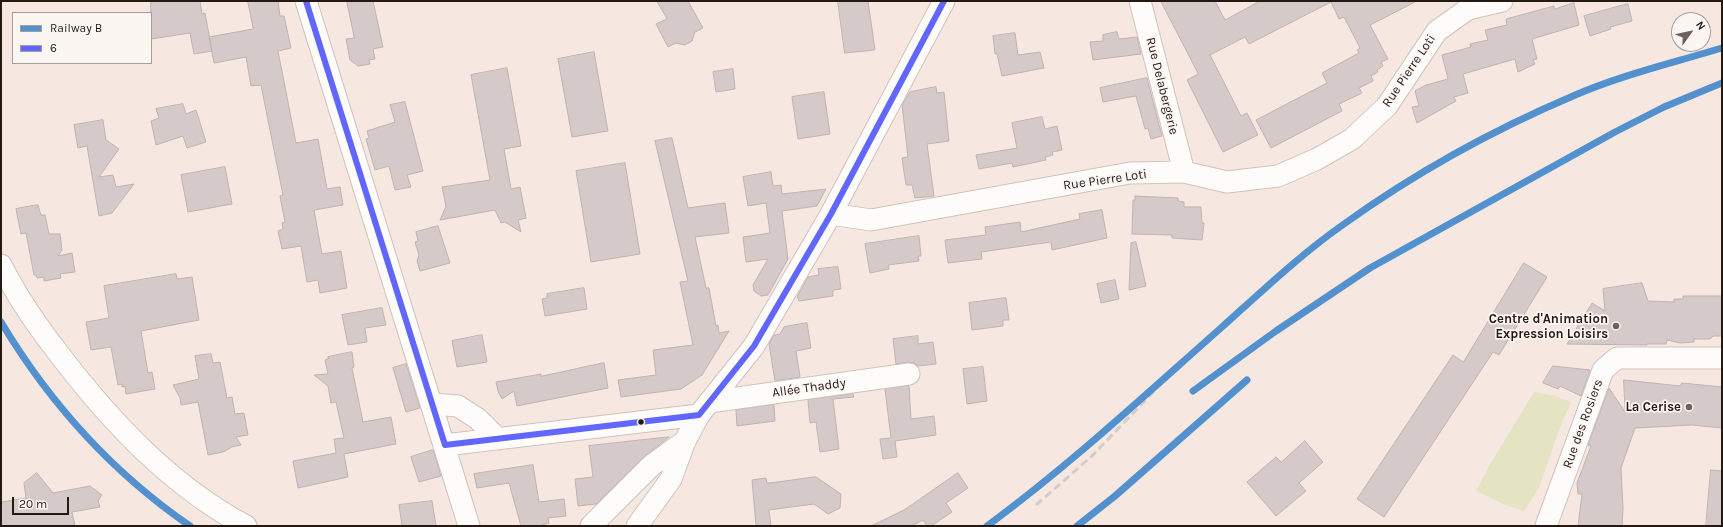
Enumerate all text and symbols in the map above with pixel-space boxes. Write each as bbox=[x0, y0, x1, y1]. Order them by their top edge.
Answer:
legend bbox=[12, 12, 152, 64]
north arrow bbox=[1671, 12, 1711, 52]
text: N bbox=[1693, 19, 1708, 33]
text: Railway B bbox=[50, 21, 102, 35]
street label: Rue Pierre Loti bbox=[1379, 32, 1439, 110]
street label: Rue Delabergerie bbox=[1142, 36, 1182, 136]
text: 6 bbox=[50, 41, 57, 55]
street label: Rue Pierre Loti bbox=[1062, 166, 1148, 194]
place label: Centre d'Animation Expression Loisirs bbox=[1489, 311, 1608, 342]
marker: Centre d'Animation Expression Loisirs bbox=[1611, 321, 1621, 331]
street label: Allée Thaddy bbox=[771, 375, 847, 401]
street label: Rue des Rosiers bbox=[1560, 377, 1606, 471]
place label: La Cerise bbox=[1625, 399, 1681, 415]
marker: La Cerise bbox=[1684, 402, 1694, 412]
unlabelled marker bbox=[636, 417, 646, 427]
scale bar bbox=[14, 489, 71, 515]
text: 20 m bbox=[19, 497, 47, 511]

